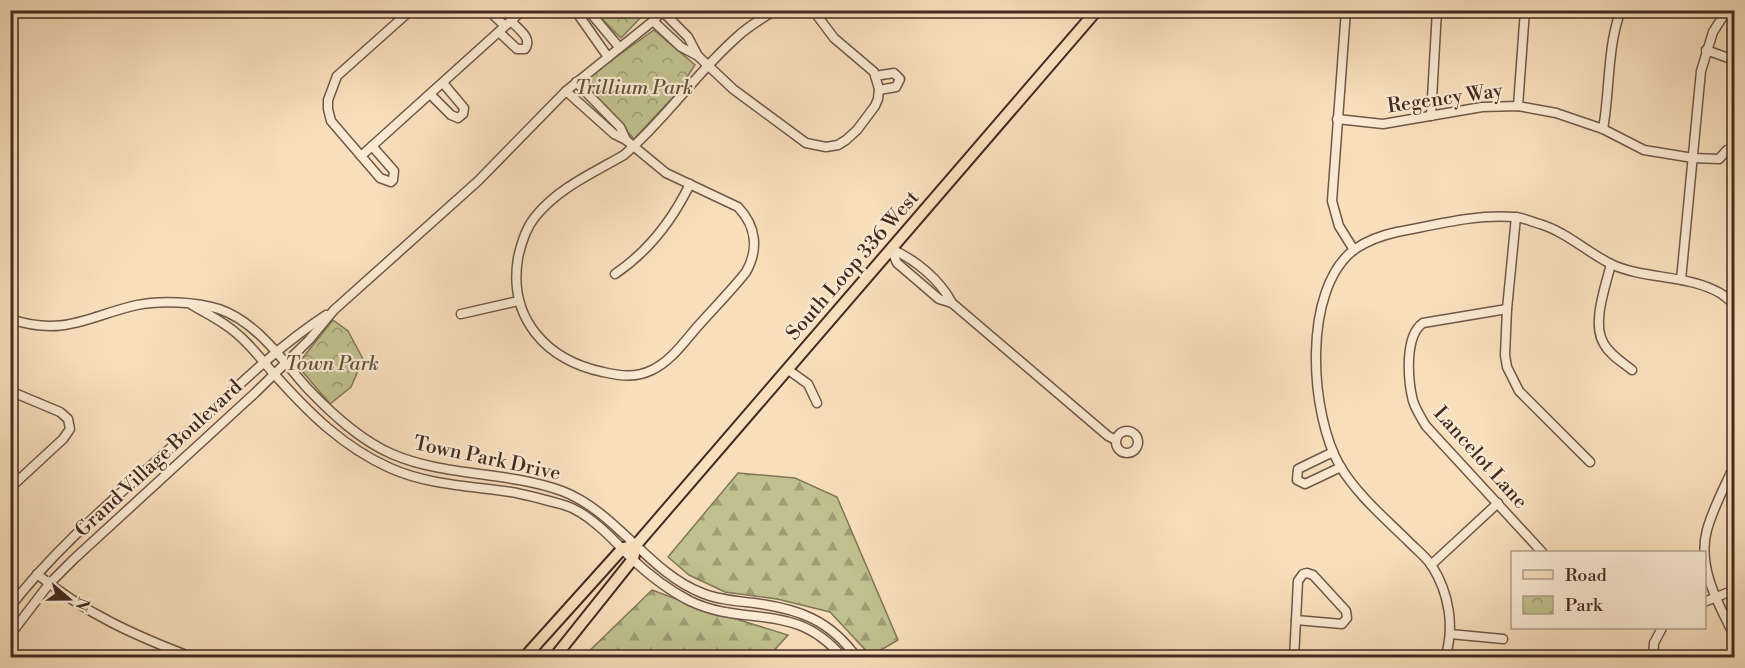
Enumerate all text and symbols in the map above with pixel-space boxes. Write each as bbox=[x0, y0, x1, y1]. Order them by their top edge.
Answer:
park label: Trillium Park bbox=[575, 76, 693, 101]
street label: Regency Way bbox=[1386, 78, 1505, 119]
street label: South Loop 336 West bbox=[781, 186, 925, 346]
park label: Town Park bbox=[285, 352, 379, 377]
street label: Grand Village Boulevard bbox=[70, 375, 248, 543]
street label: Lancelot Lane bbox=[1428, 402, 1532, 514]
street label: Town Park Drive bbox=[411, 431, 563, 487]
legend bbox=[1511, 551, 1706, 629]
text: Road bbox=[1565, 564, 1608, 587]
north arrow bbox=[39, 569, 99, 629]
text: N bbox=[70, 594, 94, 613]
text: Park bbox=[1565, 594, 1604, 617]

